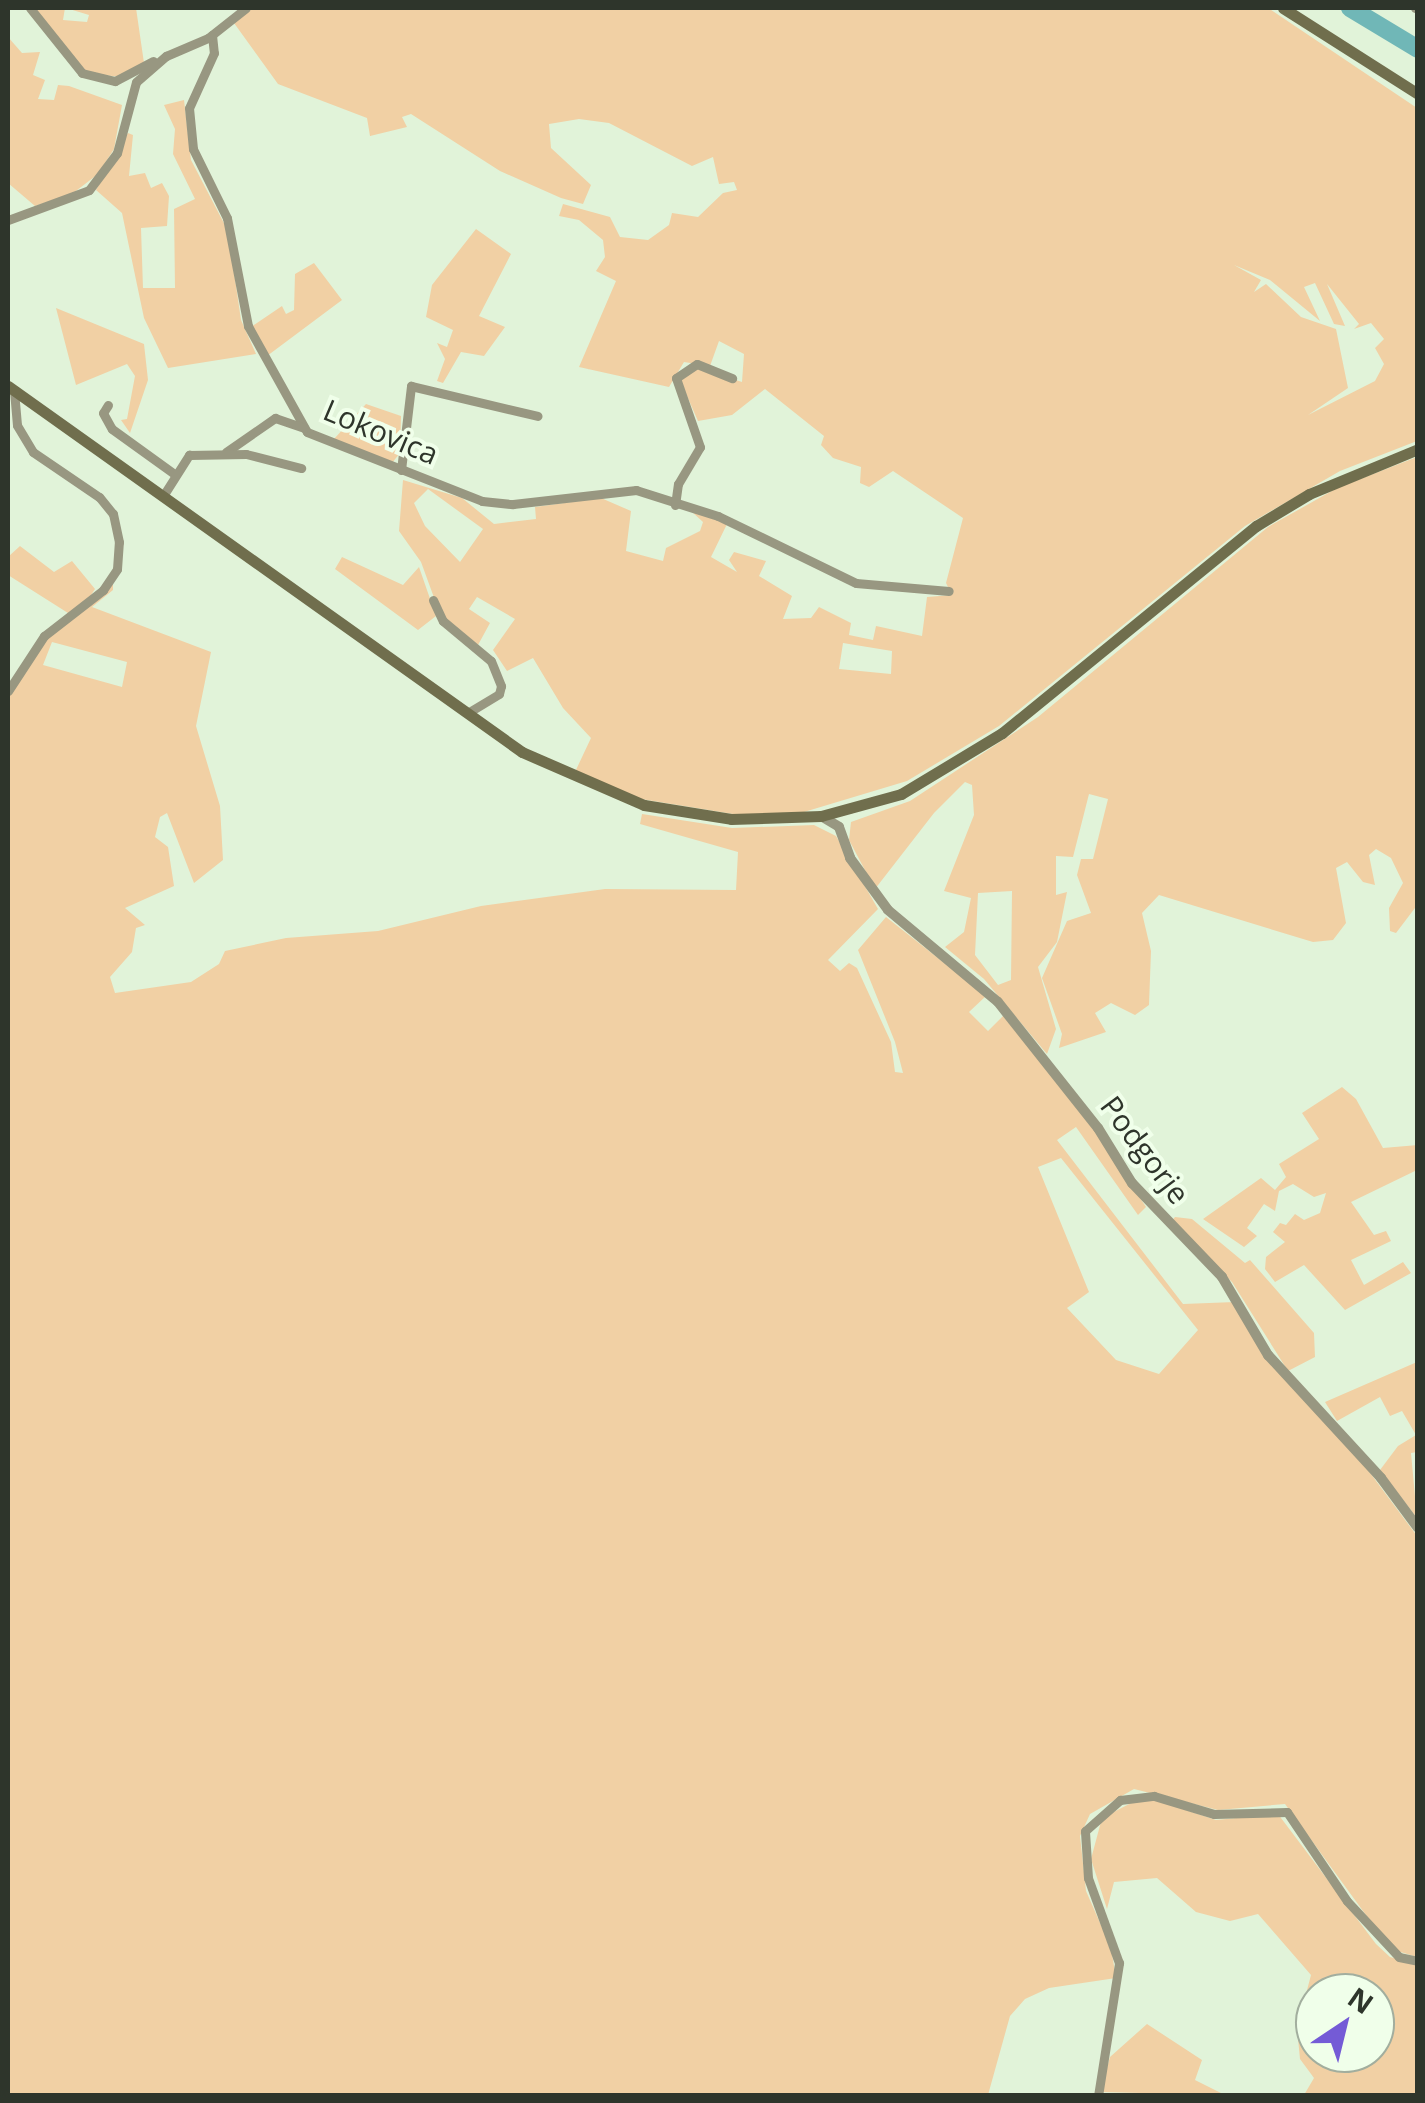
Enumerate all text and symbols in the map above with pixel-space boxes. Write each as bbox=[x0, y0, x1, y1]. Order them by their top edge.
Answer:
street label: Lokovica bbox=[318, 392, 444, 472]
street label: Podgorje bbox=[1093, 1089, 1197, 1211]
north arrow bbox=[1295, 1973, 1395, 2073]
text: N bbox=[1341, 1978, 1381, 2022]

